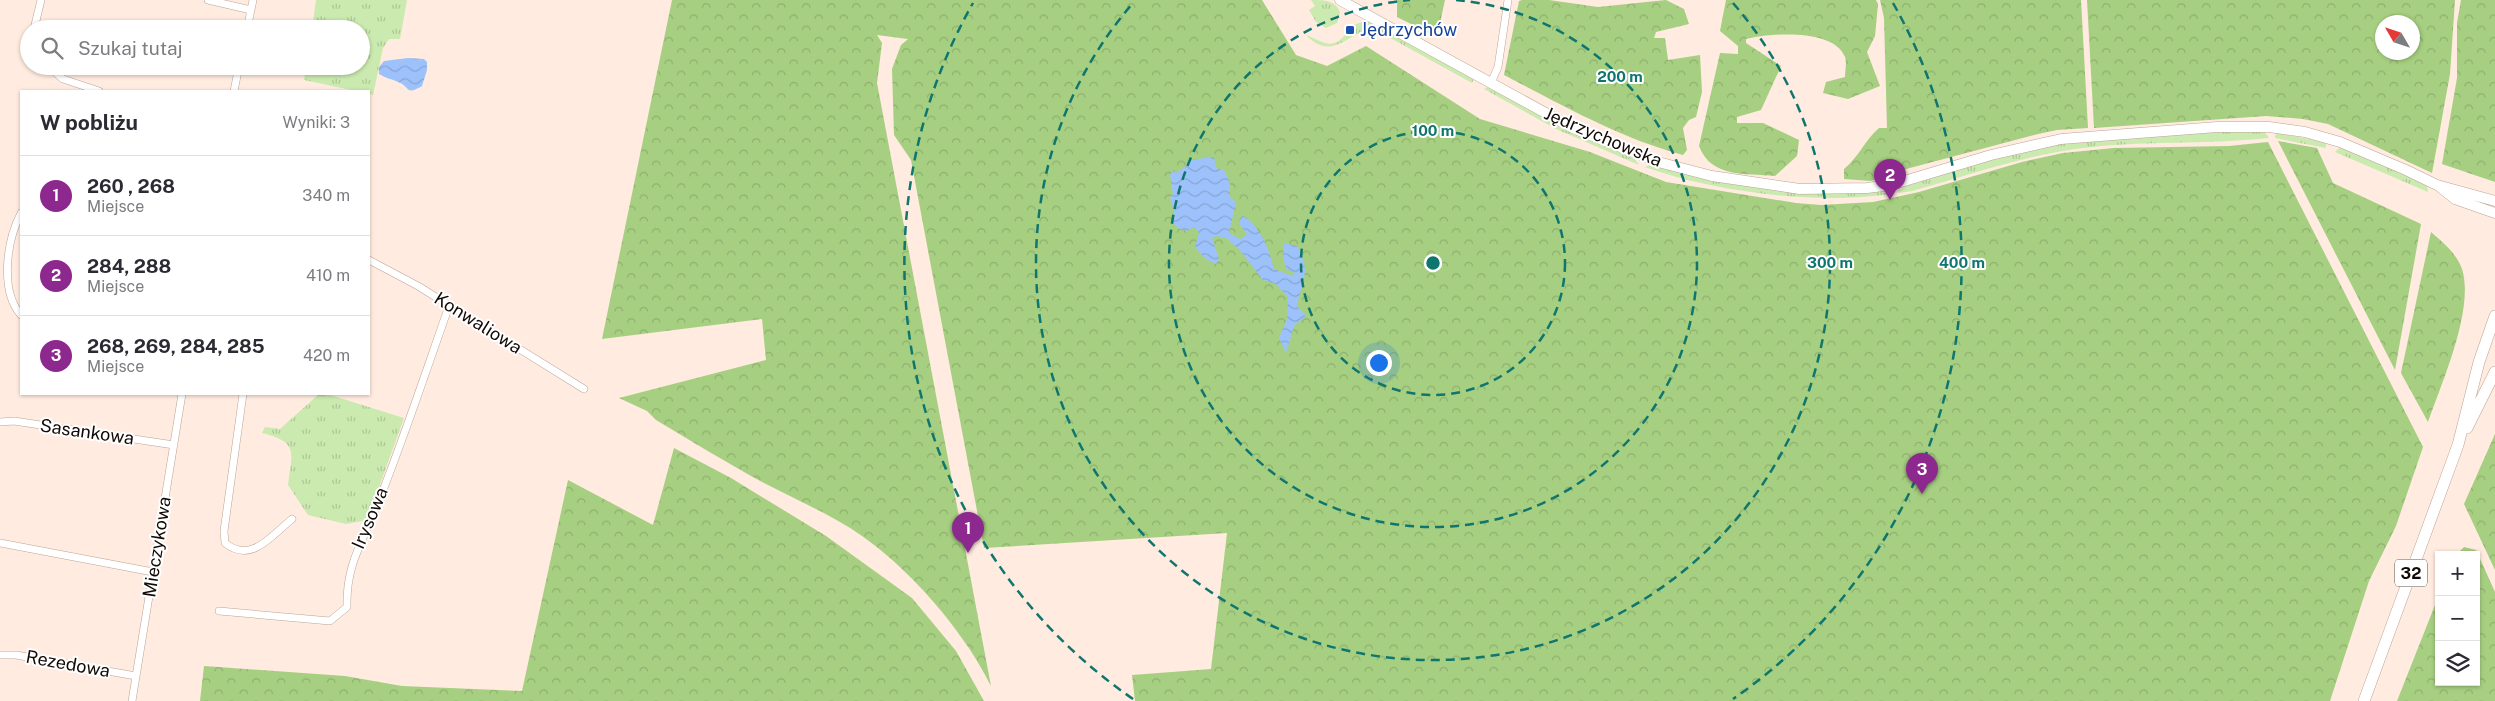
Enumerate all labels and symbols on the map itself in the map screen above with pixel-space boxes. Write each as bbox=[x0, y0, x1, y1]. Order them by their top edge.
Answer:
north arrow bbox=[2375, 15, 2420, 60]
place label: Jędrzychów bbox=[1360, 19, 1457, 40]
marker: Jędrzychów bbox=[1344, 24, 1356, 36]
text: 200 m bbox=[1597, 68, 1643, 85]
street label: Jędrzychowska bbox=[1541, 102, 1665, 171]
text: 100 m bbox=[1412, 122, 1454, 139]
pin: 2 bbox=[1874, 159, 1906, 200]
centre of rings bbox=[1424, 254, 1442, 272]
text: 300 m bbox=[1807, 254, 1853, 271]
text: 400 m bbox=[1939, 254, 1985, 271]
street label: Konwaliowa bbox=[431, 287, 526, 358]
your location bbox=[1366, 350, 1392, 376]
street label: Sasankowa bbox=[39, 415, 136, 449]
pin: 3 bbox=[1906, 453, 1938, 494]
street label: Irysowa bbox=[347, 484, 392, 552]
street label: Mieczykowa bbox=[138, 495, 175, 599]
pin: 1 bbox=[952, 512, 984, 553]
road number: 32 bbox=[2395, 560, 2427, 586]
street label: Rezedowa bbox=[24, 646, 112, 681]

